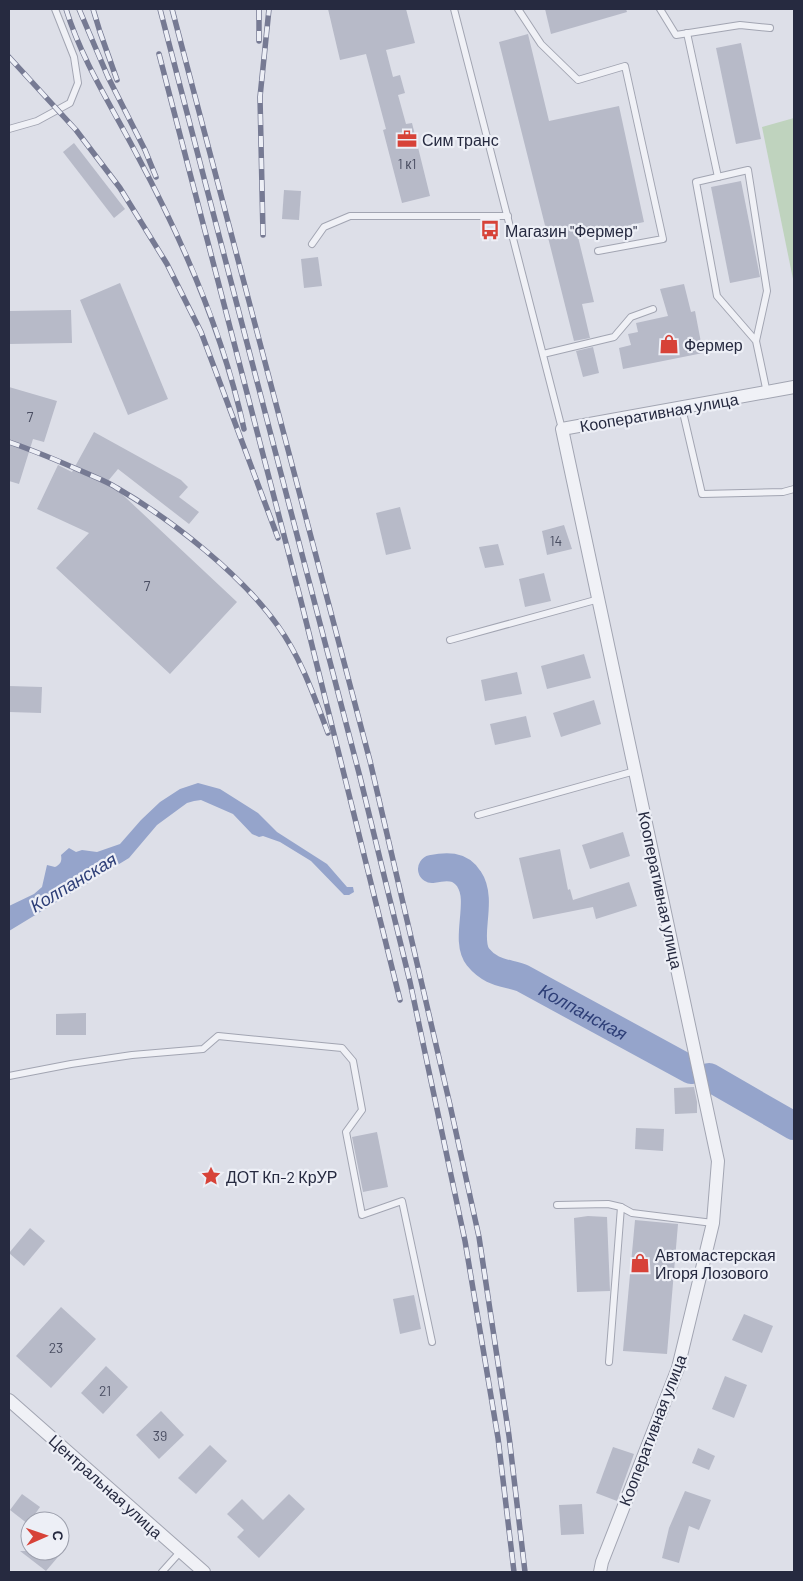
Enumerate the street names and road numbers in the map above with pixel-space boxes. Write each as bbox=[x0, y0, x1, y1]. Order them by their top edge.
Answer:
street label: Кооперативная улица bbox=[578, 389, 740, 435]
street label: Кооперативная улица bbox=[635, 810, 687, 971]
street label: Кооперативная улица bbox=[614, 1352, 690, 1508]
street label: Центральная улица bbox=[45, 1430, 167, 1542]

